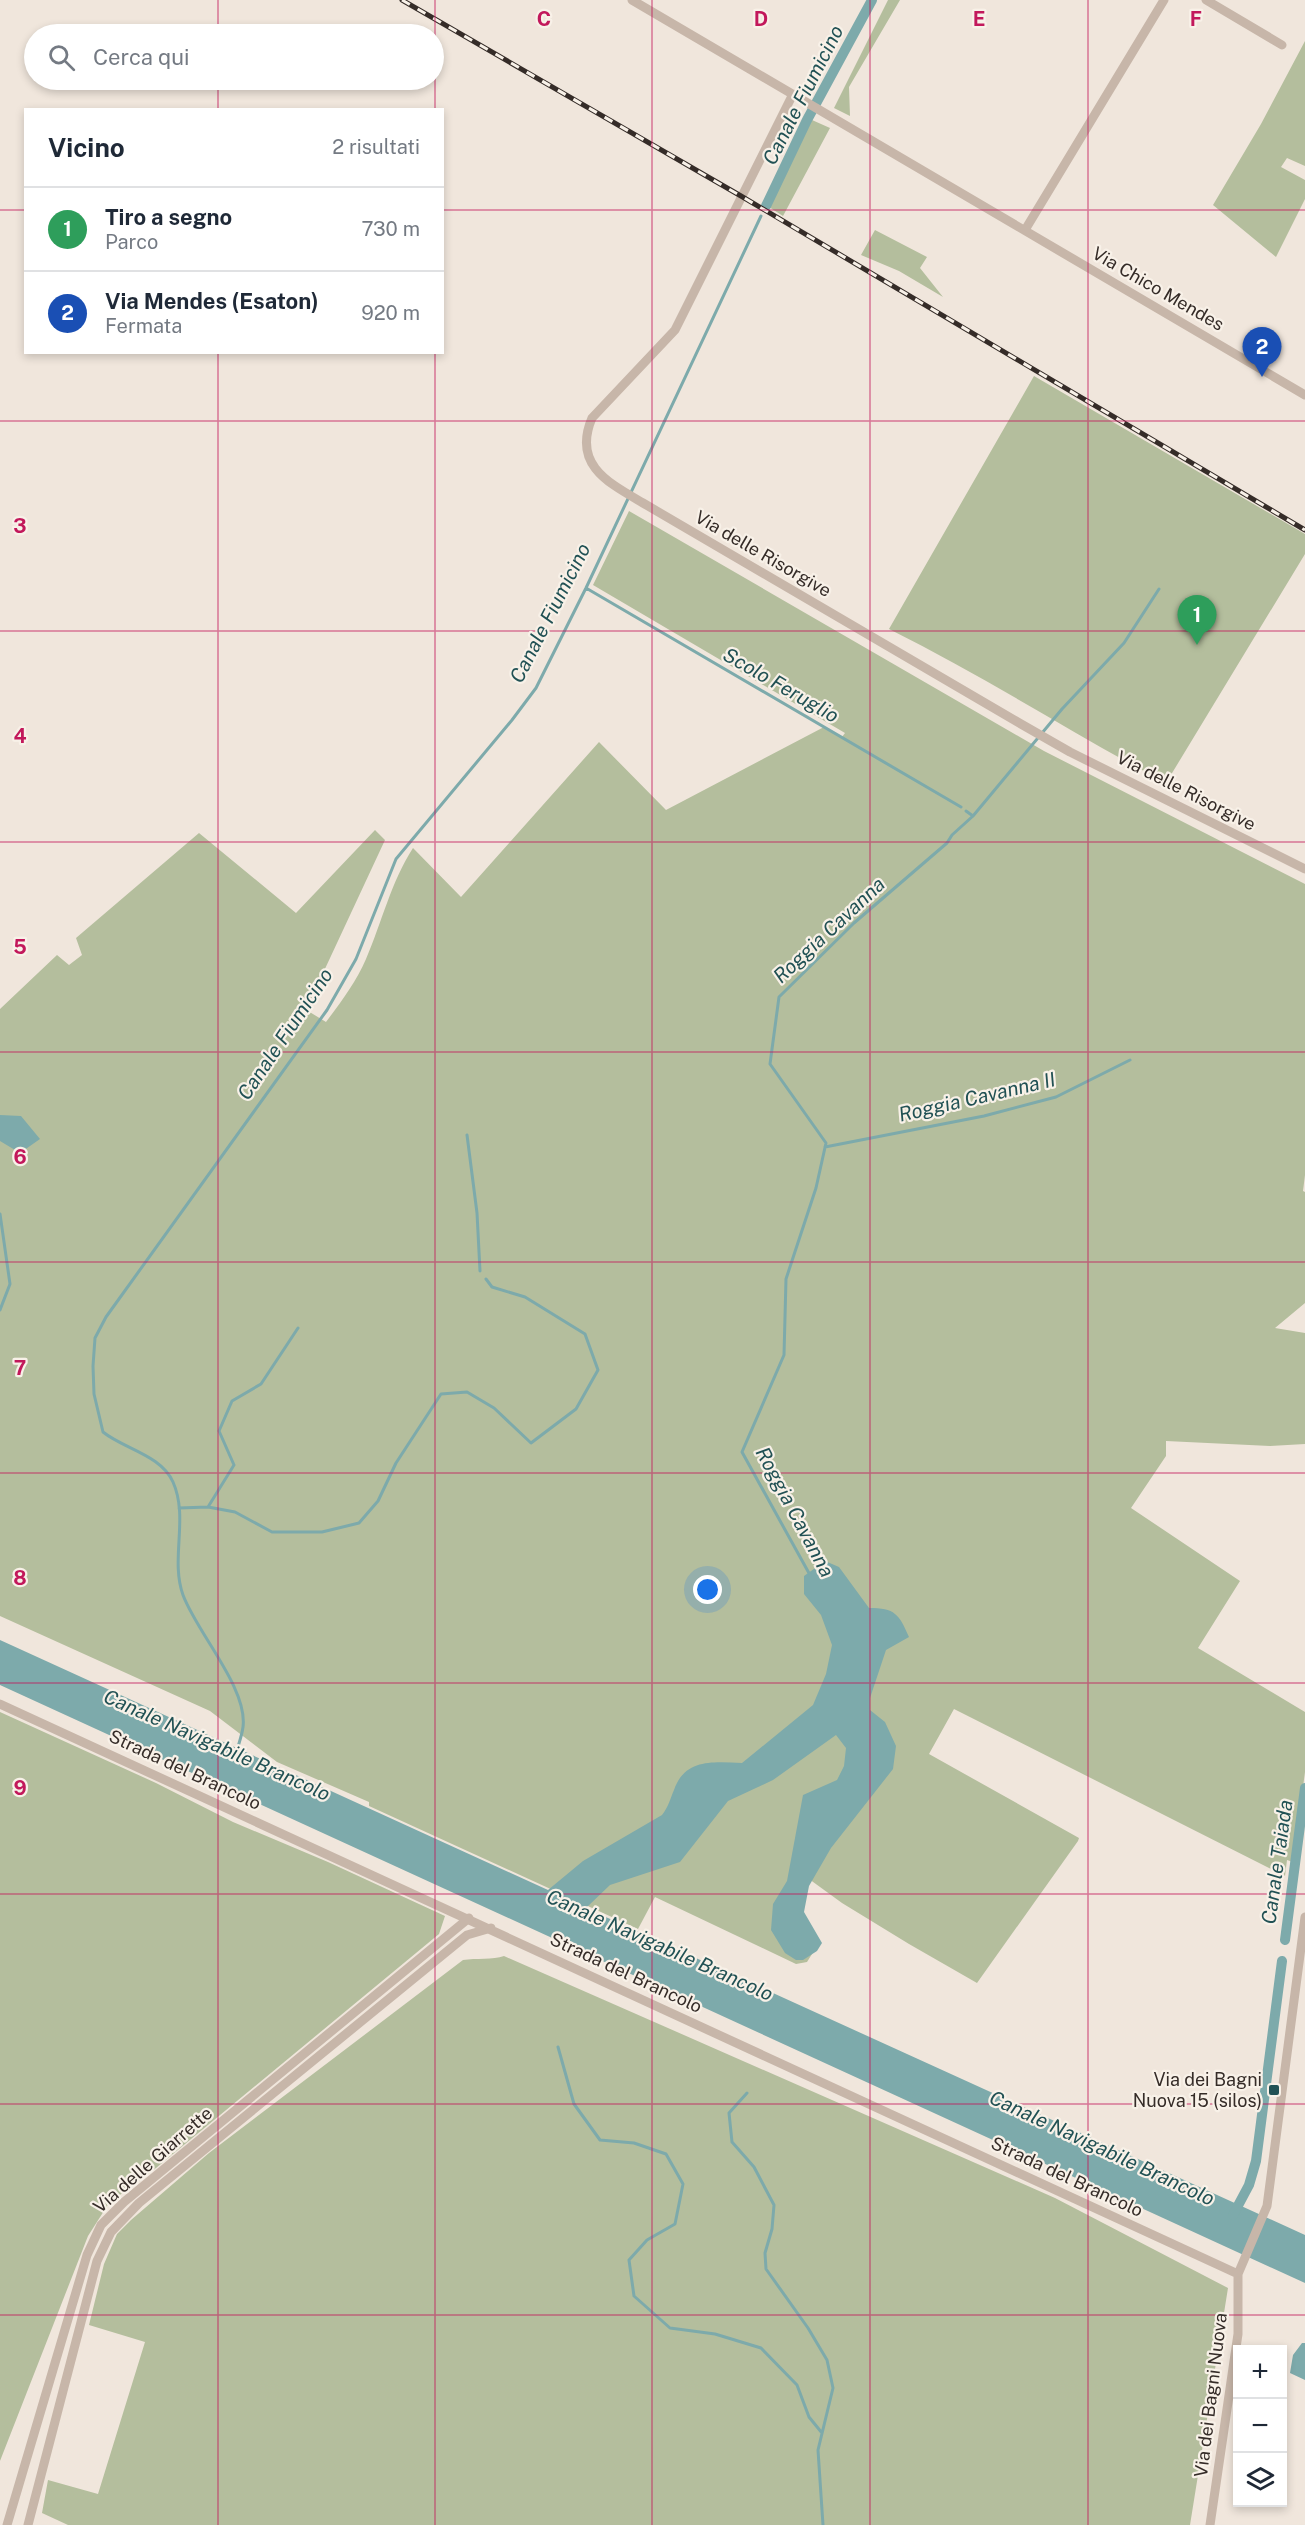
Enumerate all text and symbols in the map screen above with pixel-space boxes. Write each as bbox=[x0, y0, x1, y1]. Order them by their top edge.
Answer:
text: C bbox=[537, 7, 551, 31]
text: D bbox=[754, 7, 768, 31]
text: E bbox=[973, 7, 985, 31]
text: F bbox=[1190, 7, 1202, 31]
water label: Canale Fiumicino bbox=[757, 21, 849, 169]
search box bbox=[24, 24, 444, 90]
icon: search bbox=[45, 41, 78, 74]
text: Cerca qui bbox=[93, 44, 190, 70]
text: Vicino bbox=[48, 132, 125, 163]
text: 2 risultati bbox=[332, 135, 420, 159]
text: Tiro a segno bbox=[105, 204, 232, 230]
text: 1 bbox=[63, 217, 72, 241]
text: 730 m bbox=[362, 217, 420, 241]
text: Parco bbox=[105, 230, 158, 254]
street label: Via Chico Mendes bbox=[1089, 242, 1228, 335]
text: Via Mendes (Esaton) bbox=[105, 288, 319, 314]
text: 2 bbox=[61, 301, 74, 325]
text: 920 m bbox=[361, 301, 420, 325]
text: Fermata bbox=[105, 314, 182, 338]
pin: 2 bbox=[1242, 328, 1282, 377]
street label: Via delle Risorgive bbox=[692, 506, 835, 601]
text: 3 bbox=[13, 514, 27, 538]
water label: Canale Fiumicino bbox=[504, 539, 596, 687]
pin: 1 bbox=[1178, 596, 1216, 645]
water label: Scolo Feruglio bbox=[719, 642, 843, 728]
text: 4 bbox=[13, 724, 27, 748]
street label: Via delle Risorgive bbox=[1113, 746, 1259, 835]
water label: Roggia Cavanna bbox=[768, 872, 890, 988]
text: 5 bbox=[13, 935, 27, 959]
water label: Canale Fiumicino bbox=[232, 964, 338, 1104]
water label: Roggia Cavanna II bbox=[896, 1067, 1058, 1127]
text: 6 bbox=[13, 1145, 27, 1169]
text: 7 bbox=[14, 1356, 26, 1380]
water label: Roggia Cavanna bbox=[751, 1443, 839, 1581]
text: 8 bbox=[13, 1566, 27, 1590]
your location bbox=[693, 1575, 722, 1604]
water label: Canale Navigabile Brancolo bbox=[100, 1684, 334, 1806]
street label: Strada del Brancolo bbox=[106, 1725, 264, 1814]
text: 9 bbox=[13, 1776, 27, 1800]
water label: Canale Taiada bbox=[1256, 1798, 1298, 1926]
water label: Canale Navigabile Brancolo bbox=[543, 1884, 777, 2006]
street label: Strada del Brancolo bbox=[547, 1928, 705, 2017]
place label: Via dei Bagni Nuova 15 (silos) bbox=[1133, 2069, 1262, 2111]
marker: Via dei Bagni Nuova 15 (silos) bbox=[1267, 2083, 1281, 2097]
water label: Canale Navigabile Brancolo bbox=[986, 2085, 1218, 2211]
street label: Via delle Giarrette bbox=[89, 2102, 216, 2217]
street label: Strada del Brancolo bbox=[988, 2132, 1146, 2221]
street label: Via dei Bagni Nuova bbox=[1190, 2311, 1231, 2478]
map controls bbox=[1233, 2345, 1287, 2507]
button: + bbox=[1233, 2345, 1287, 2399]
button: − bbox=[1233, 2399, 1287, 2453]
button: layers bbox=[1233, 2453, 1287, 2507]

